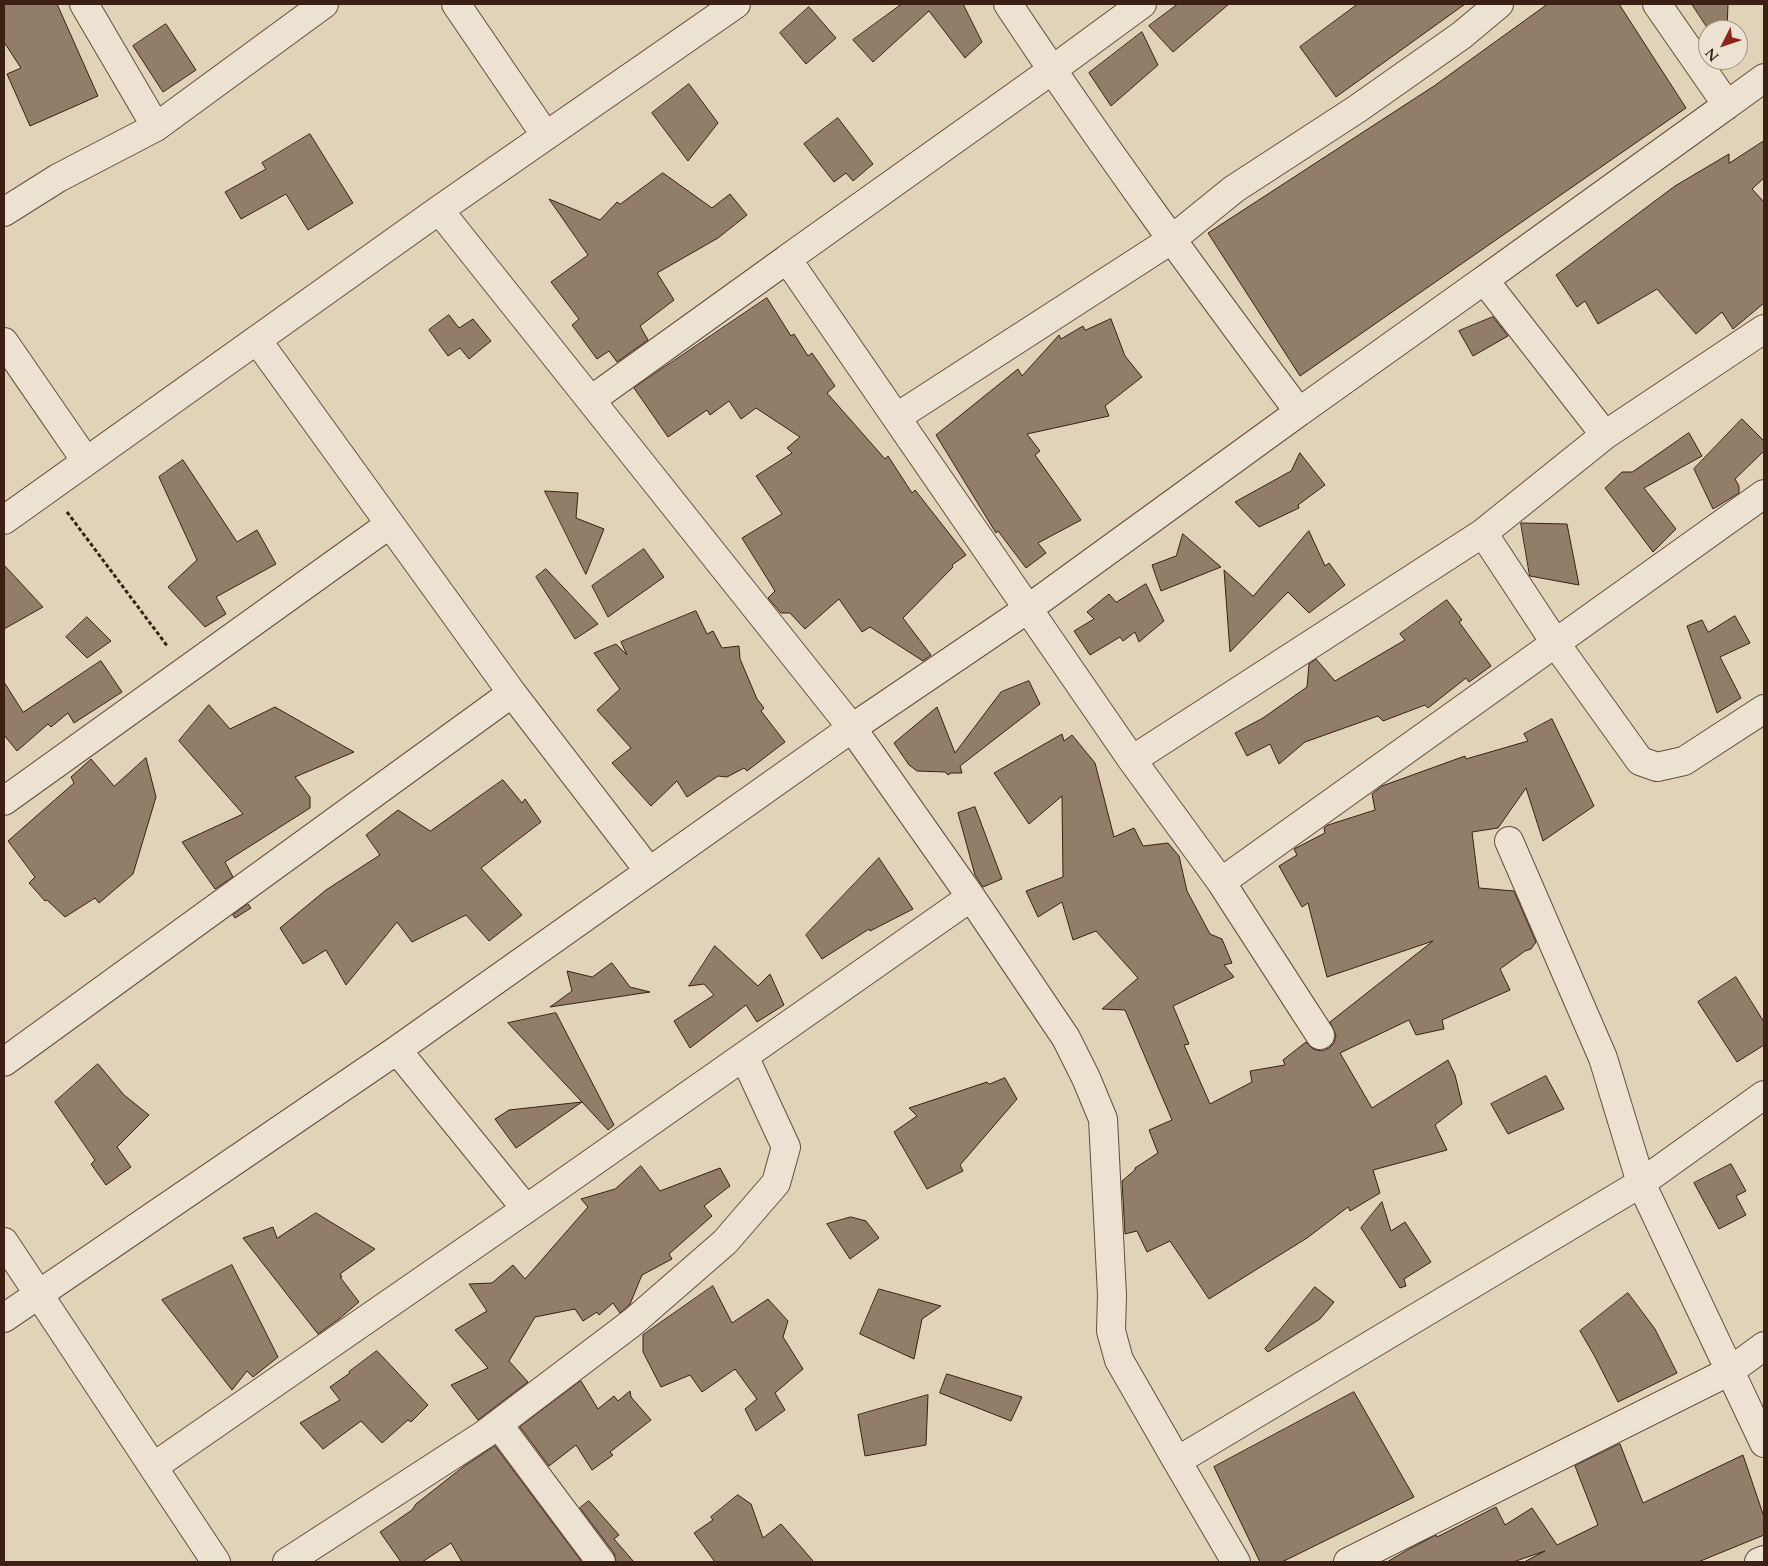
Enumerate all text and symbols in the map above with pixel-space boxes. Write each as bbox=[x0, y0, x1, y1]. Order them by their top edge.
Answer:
north arrow bbox=[1698, 20, 1748, 70]
text: N bbox=[1701, 44, 1723, 65]

